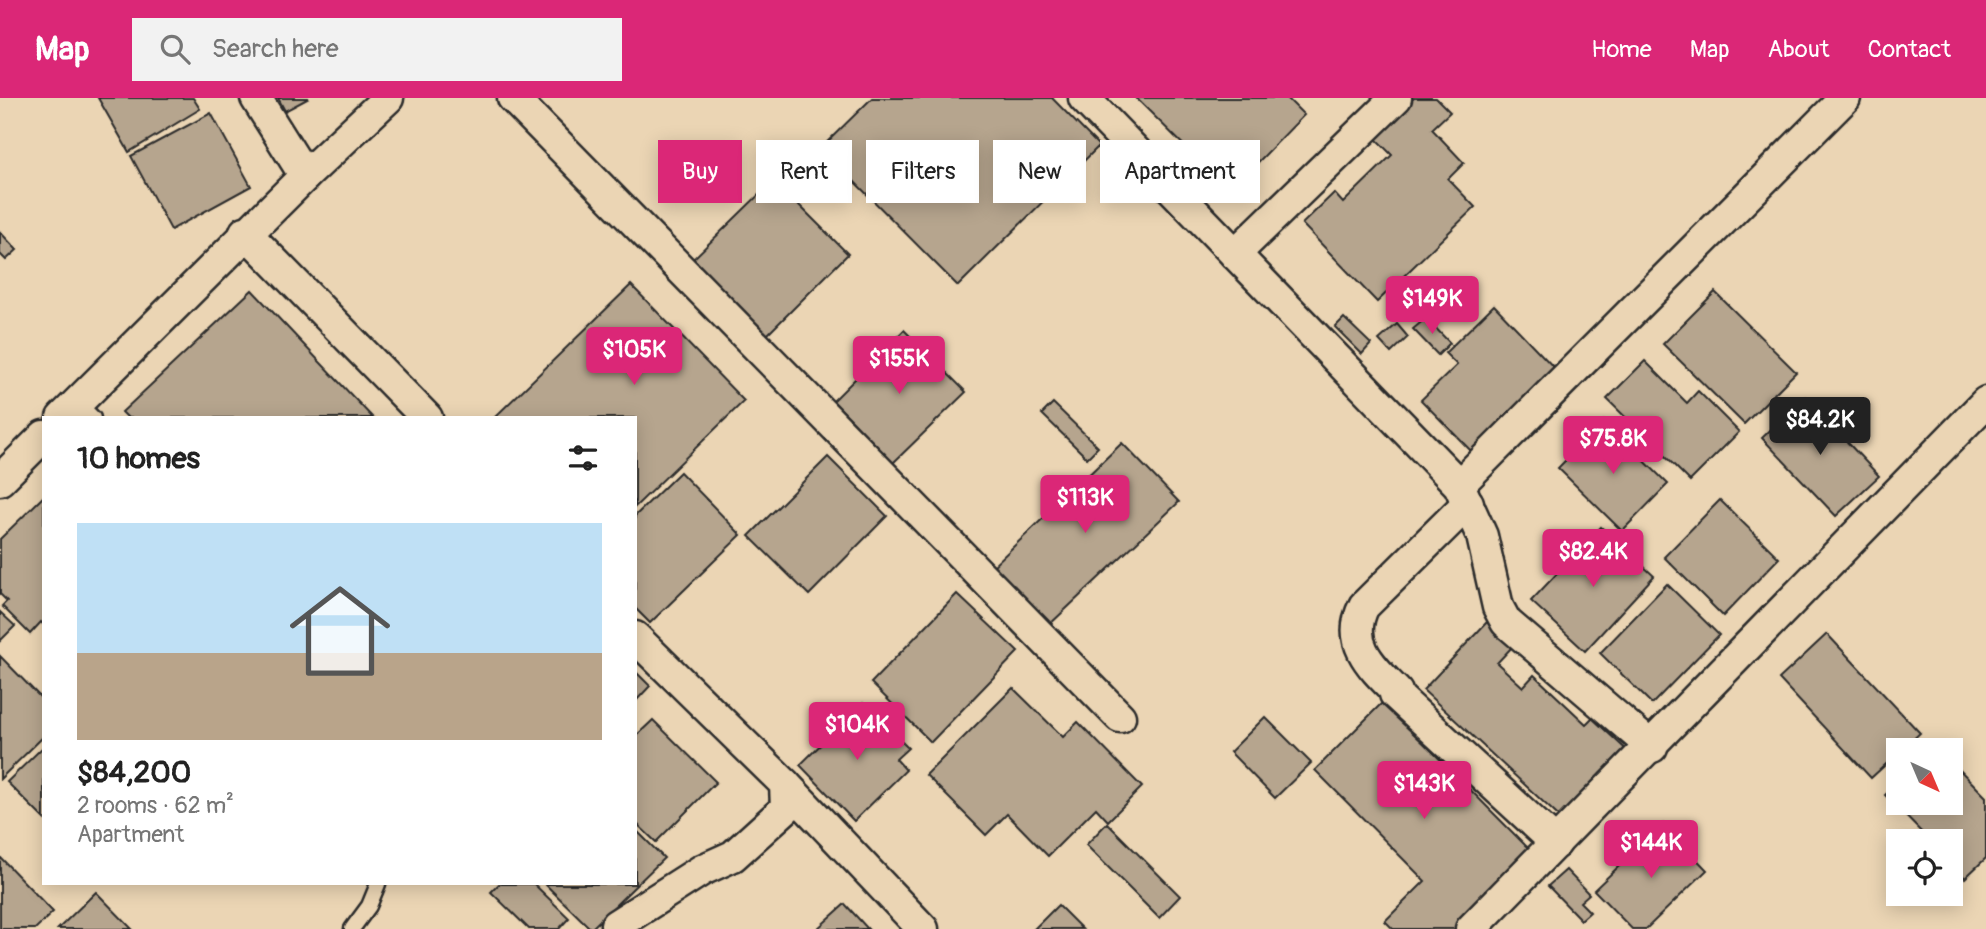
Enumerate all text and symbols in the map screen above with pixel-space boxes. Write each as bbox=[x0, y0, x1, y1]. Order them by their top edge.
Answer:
search box bbox=[132, 18, 622, 81]
text: Map bbox=[35, 29, 90, 70]
icon: search bbox=[156, 30, 194, 68]
text: Search here bbox=[212, 33, 339, 65]
text: Home bbox=[1591, 35, 1652, 64]
text: Map bbox=[1690, 35, 1730, 64]
text: About bbox=[1768, 35, 1830, 64]
text: Contact bbox=[1868, 35, 1951, 64]
chip: Buy bbox=[658, 140, 742, 203]
chip: Rent bbox=[756, 140, 852, 203]
chip: Filters bbox=[866, 140, 979, 203]
chip: New bbox=[993, 140, 1086, 203]
chip: Apartment bbox=[1100, 140, 1260, 203]
pin: $149K bbox=[1383, 276, 1481, 336]
text: $149K bbox=[1402, 284, 1462, 313]
pin: $105K bbox=[585, 328, 683, 387]
text: $105K bbox=[602, 335, 666, 364]
pin: $155K bbox=[850, 336, 948, 396]
text: $155K bbox=[869, 344, 929, 373]
pin: $84.2K bbox=[1763, 398, 1877, 457]
text: $84.2K bbox=[1785, 405, 1855, 434]
pin: $75.8K bbox=[1556, 416, 1670, 476]
text: $75.8K bbox=[1579, 424, 1647, 453]
icon: filters bbox=[564, 439, 602, 477]
text: 10 homes bbox=[77, 440, 200, 477]
pin: $113K bbox=[1036, 476, 1134, 535]
text: $113K bbox=[1056, 483, 1114, 512]
pin: $82.4K bbox=[1536, 530, 1650, 589]
text: $82.4K bbox=[1558, 537, 1628, 566]
icon: home bbox=[277, 568, 403, 694]
pin: $104K bbox=[808, 702, 906, 762]
text: $104K bbox=[825, 710, 889, 739]
north arrow bbox=[1886, 738, 1964, 816]
map controls bbox=[1886, 738, 1963, 906]
text: $84,200 bbox=[77, 754, 191, 791]
pin: $143K bbox=[1375, 762, 1473, 821]
text: $143K bbox=[1393, 769, 1455, 798]
text: 2 rooms · 62 m² bbox=[77, 791, 234, 820]
text: Apartment bbox=[77, 820, 184, 849]
pin: $144K bbox=[1602, 820, 1700, 880]
text: $144K bbox=[1620, 828, 1682, 857]
button: locate bbox=[1886, 829, 1963, 906]

